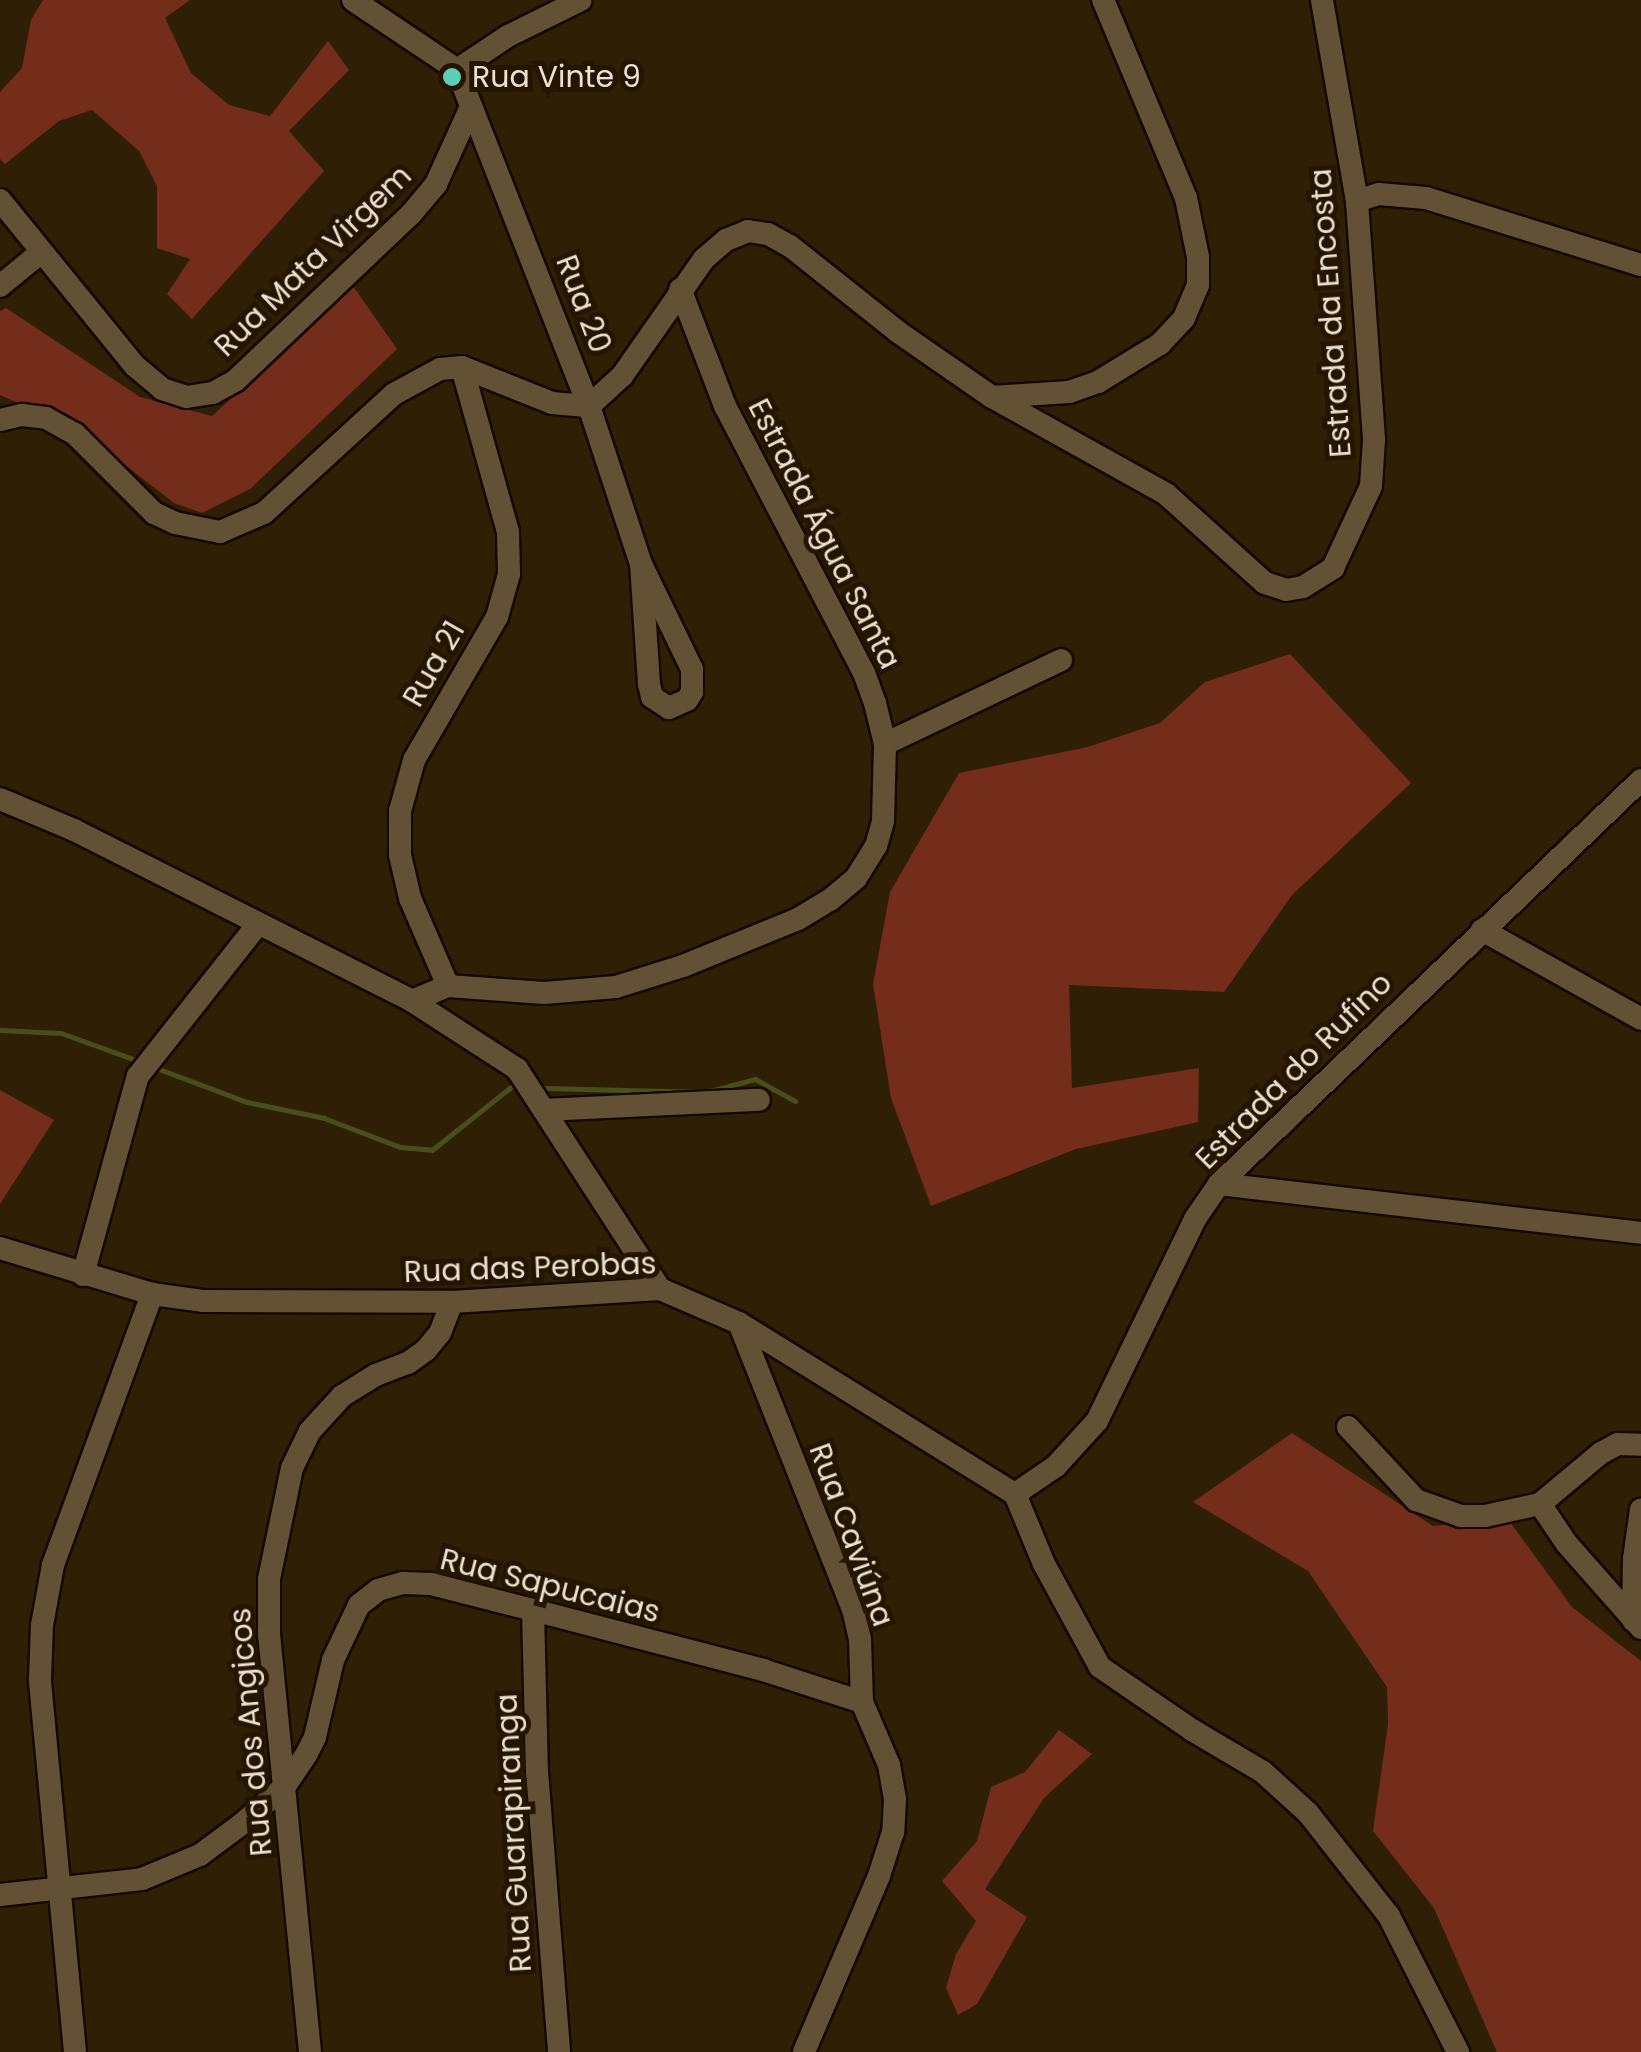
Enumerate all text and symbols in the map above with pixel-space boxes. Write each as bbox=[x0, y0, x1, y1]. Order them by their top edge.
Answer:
place label: Rua Vinte 9 bbox=[472, 59, 641, 95]
marker: Rua Vinte 9 bbox=[441, 66, 463, 88]
street label: Rua Mata Virgem bbox=[207, 158, 419, 364]
street label: Estrada da Encosta bbox=[1303, 167, 1359, 459]
street label: Rua 20 bbox=[548, 250, 618, 358]
street label: Estrada Água Santa bbox=[740, 393, 908, 675]
street label: Rua 21 bbox=[395, 615, 473, 713]
street label: Estrada do Rufino bbox=[1188, 965, 1400, 1177]
street label: Rua das Perobas bbox=[403, 1246, 657, 1290]
street label: Rua Caviúna bbox=[801, 1439, 901, 1631]
street label: Rua Sapucaias bbox=[437, 1541, 663, 1631]
street label: Rua dos Angicos bbox=[222, 1606, 280, 1858]
street label: Rua Guarapiranga bbox=[489, 1693, 539, 1973]

